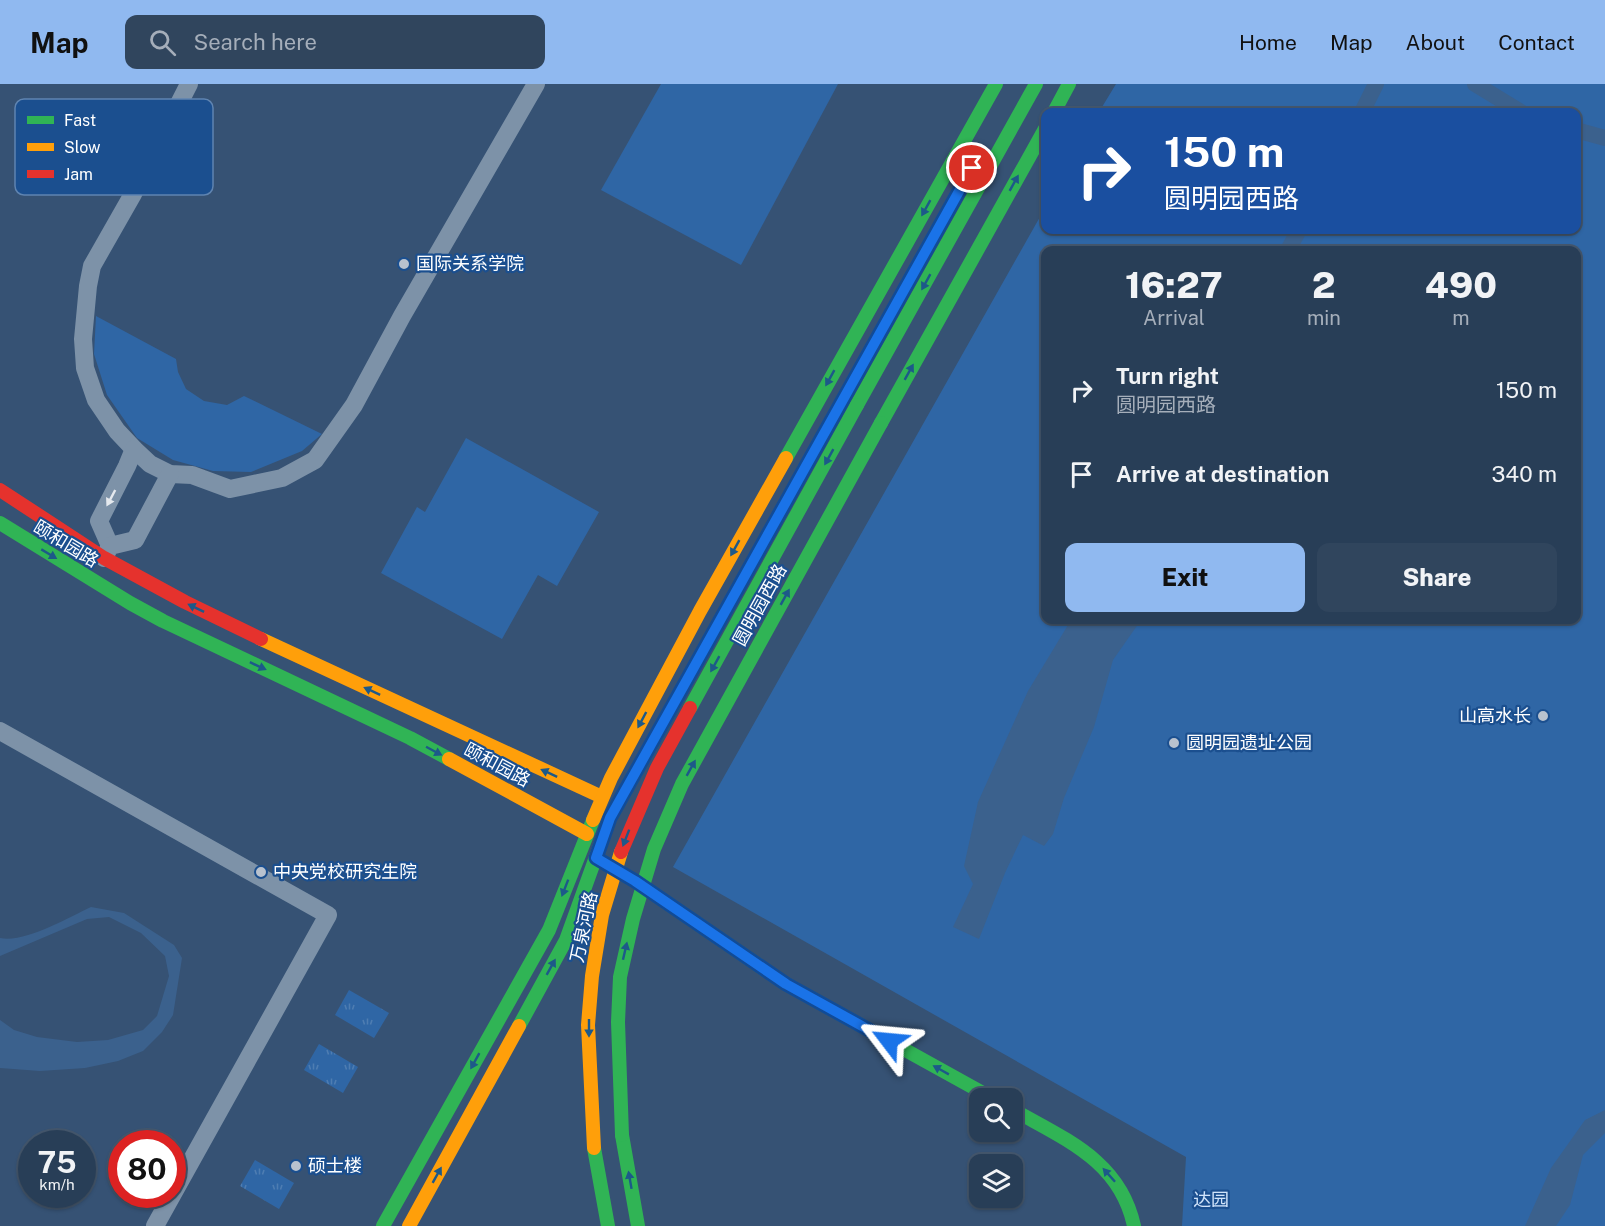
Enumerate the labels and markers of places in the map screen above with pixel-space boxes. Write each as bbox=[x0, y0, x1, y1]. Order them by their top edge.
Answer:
pin bbox=[946, 142, 997, 193]
place label: 国际关系学院 bbox=[416, 253, 524, 274]
marker: 国际关系学院 bbox=[397, 257, 411, 271]
place label: 山高水长 bbox=[1459, 705, 1531, 726]
marker: 山高水长 bbox=[1536, 709, 1550, 723]
place label: 圆明园遗址公园 bbox=[1186, 732, 1312, 753]
marker: 圆明园遗址公园 bbox=[1167, 736, 1181, 750]
place label: 中央党校研究生院 bbox=[273, 861, 417, 882]
marker: 中央党校研究生院 bbox=[254, 865, 268, 879]
place label: 硕士楼 bbox=[308, 1155, 362, 1176]
marker: 硕士楼 bbox=[289, 1159, 303, 1173]

